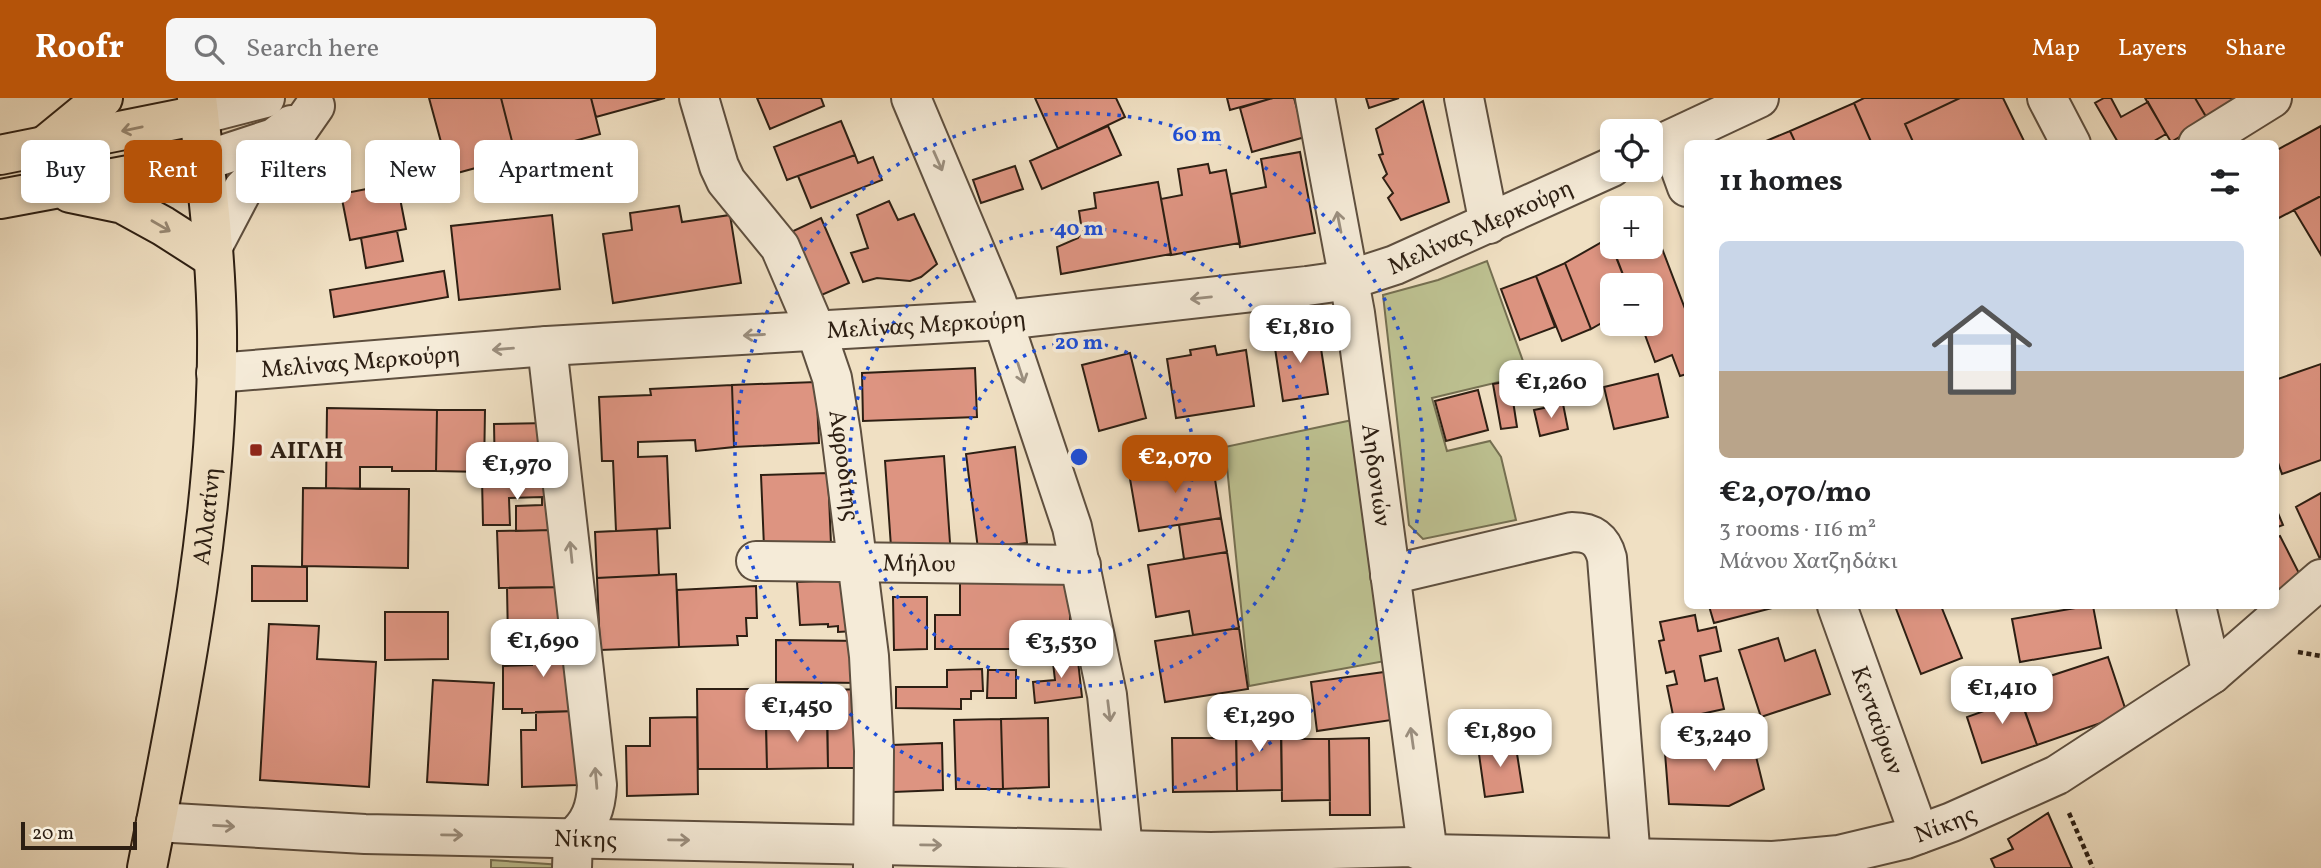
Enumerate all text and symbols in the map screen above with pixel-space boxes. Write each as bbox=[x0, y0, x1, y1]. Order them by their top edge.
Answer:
search box bbox=[166, 18, 656, 81]
text: Roofr bbox=[35, 26, 124, 72]
icon: search bbox=[190, 30, 228, 68]
text: Search here bbox=[246, 31, 379, 67]
text: Map bbox=[2032, 32, 2080, 66]
text: Layers bbox=[2118, 32, 2187, 66]
text: Share bbox=[2225, 32, 2286, 66]
map controls bbox=[1600, 119, 1663, 336]
button: locate bbox=[1600, 119, 1663, 182]
text: 60 m bbox=[1173, 121, 1221, 150]
one-way arrow bbox=[121, 122, 144, 136]
chip: Buy bbox=[21, 140, 110, 203]
chip: Rent bbox=[124, 140, 222, 203]
chip: Filters bbox=[236, 140, 351, 203]
chip: New bbox=[365, 140, 460, 203]
chip: Apartment bbox=[474, 140, 638, 203]
one-way arrow bbox=[932, 149, 945, 171]
text: 11 homes bbox=[1719, 161, 1843, 203]
icon: filters bbox=[2206, 163, 2244, 201]
street label: Μελίνας Μερκούρη bbox=[1383, 172, 1579, 285]
button: + bbox=[1600, 196, 1663, 259]
one-way arrow bbox=[1331, 211, 1345, 234]
text: 40 m bbox=[1054, 215, 1104, 244]
one-way arrow bbox=[151, 219, 171, 233]
button: − bbox=[1600, 273, 1663, 336]
icon: home bbox=[1919, 287, 2045, 413]
one-way arrow bbox=[1190, 291, 1213, 304]
street label: Μελίνας Μερκούρη bbox=[826, 303, 1028, 349]
pin: €1,810 bbox=[1243, 306, 1357, 365]
text: €1,810 bbox=[1266, 312, 1334, 344]
one-way arrow bbox=[743, 328, 766, 341]
text: 20 m bbox=[1055, 329, 1103, 358]
street label: Μελίνας Μερκούρη bbox=[260, 338, 462, 388]
one-way arrow bbox=[492, 343, 515, 356]
pin: €1,260 bbox=[1494, 360, 1608, 420]
one-way arrow bbox=[1015, 361, 1028, 383]
text: €1,260 bbox=[1515, 367, 1587, 399]
street label: Αφροδίτης bbox=[818, 407, 867, 523]
street label: Αηδονιών bbox=[1351, 422, 1399, 529]
place label: ΑΙΓΛΗ bbox=[270, 435, 344, 469]
pin: €2,070 bbox=[1118, 436, 1232, 495]
marker: ΑΙΓΛΗ bbox=[248, 442, 264, 458]
pin: €1,970 bbox=[460, 442, 574, 502]
text: €2,070 bbox=[1138, 442, 1212, 474]
centre of rings bbox=[1067, 445, 1091, 469]
text: €1,970 bbox=[482, 449, 552, 481]
street label: Αλλατίνη bbox=[186, 466, 230, 568]
text: €2,070/mo bbox=[1719, 472, 1871, 514]
text: 3 rooms · 116 m² bbox=[1719, 514, 1876, 546]
one-way arrow bbox=[564, 541, 577, 564]
text: Μάνου Χατζηδάκι bbox=[1719, 546, 1898, 578]
street label: Μήλου bbox=[882, 548, 956, 582]
pin: €1,690 bbox=[486, 620, 600, 679]
pin: €3,530 bbox=[1004, 620, 1118, 680]
text: €1,690 bbox=[507, 626, 579, 658]
text: €3,530 bbox=[1025, 627, 1097, 659]
street label: Κενταύρων bbox=[1841, 662, 1911, 780]
pin: €1,410 bbox=[1945, 666, 2059, 726]
text: €1,410 bbox=[1967, 673, 2037, 705]
pin: €1,450 bbox=[740, 684, 854, 744]
text: €1,450 bbox=[761, 691, 833, 723]
pin: €1,290 bbox=[1202, 694, 1316, 754]
one-way arrow bbox=[1102, 699, 1115, 721]
text: €1,290 bbox=[1223, 701, 1295, 733]
pin: €1,890 bbox=[1443, 710, 1557, 769]
pin: €3,240 bbox=[1657, 714, 1771, 773]
text: €1,890 bbox=[1464, 716, 1536, 748]
text: €3,240 bbox=[1677, 720, 1751, 752]
one-way arrow bbox=[1406, 727, 1419, 750]
one-way arrow bbox=[589, 767, 602, 790]
street label: Νίκης bbox=[1910, 798, 1982, 853]
scale bar bbox=[21, 819, 136, 851]
one-way arrow bbox=[213, 819, 236, 832]
text: 20 m bbox=[32, 821, 74, 847]
street label: Νίκης bbox=[553, 823, 618, 858]
one-way arrow bbox=[440, 829, 463, 842]
one-way arrow bbox=[667, 833, 690, 847]
one-way arrow bbox=[919, 838, 942, 851]

